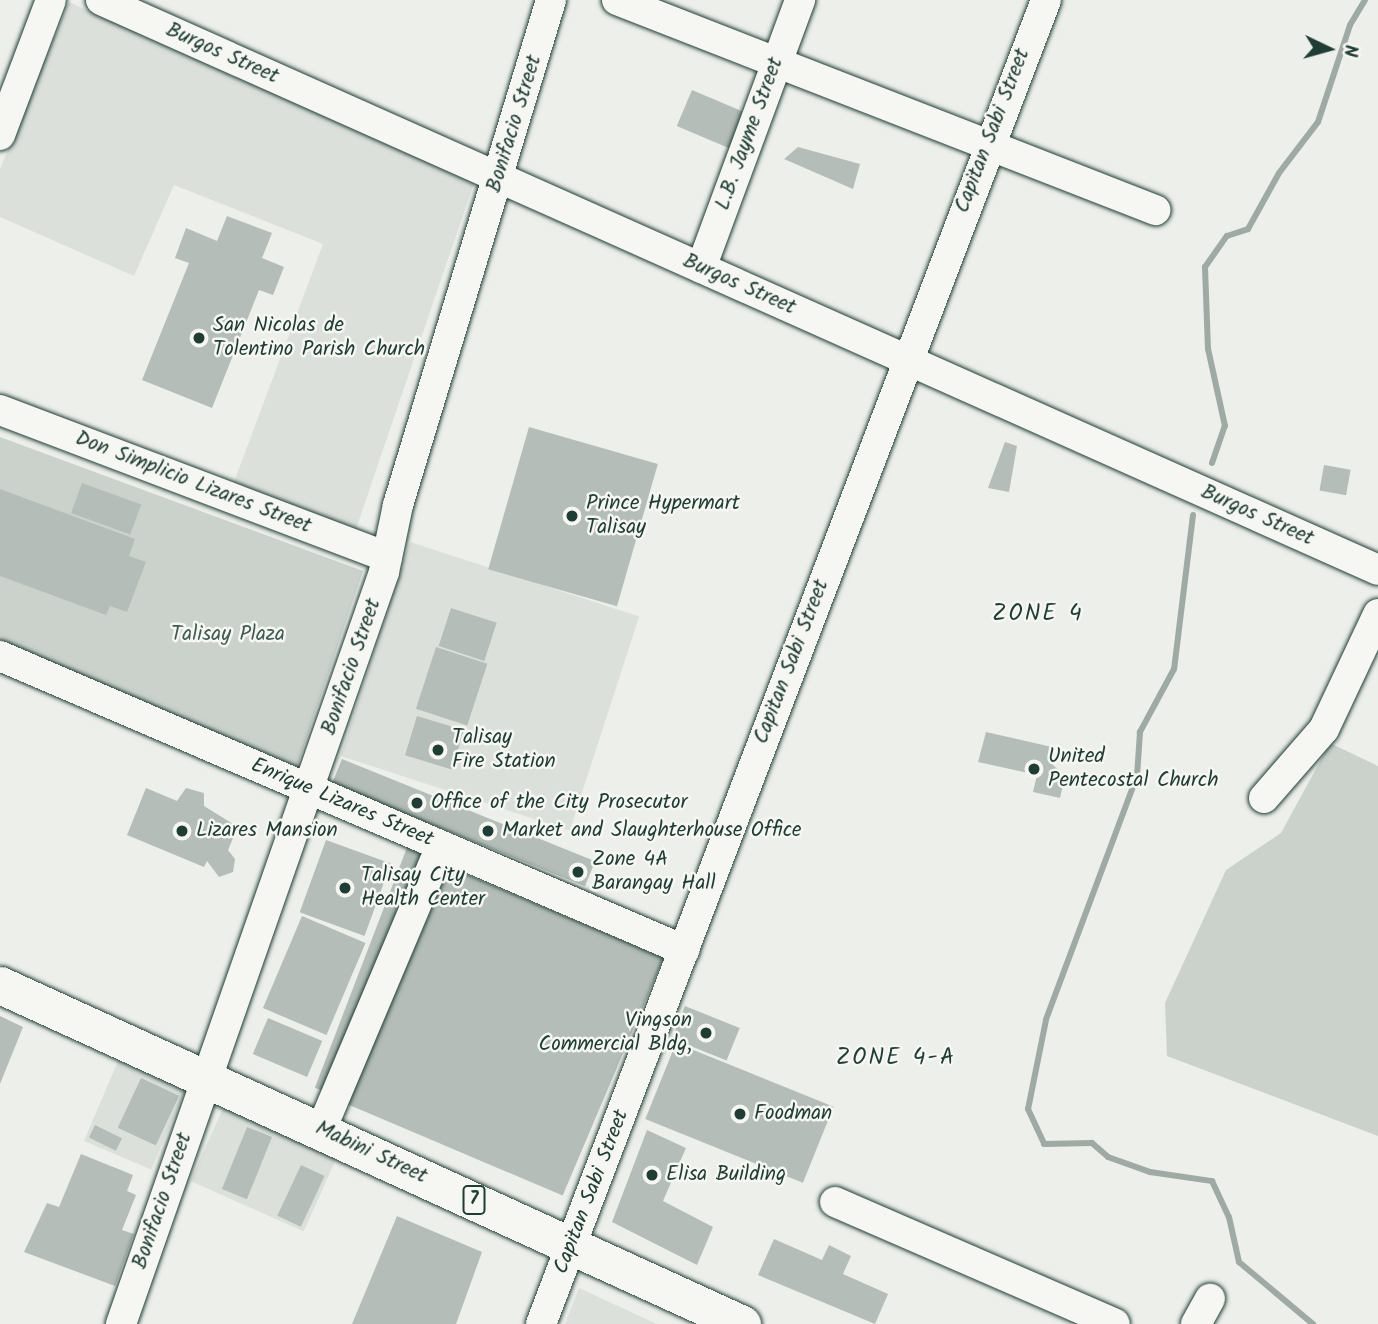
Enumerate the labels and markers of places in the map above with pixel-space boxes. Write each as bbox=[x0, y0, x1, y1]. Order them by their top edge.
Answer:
place label: San Nicolas de Tolentino Parish Church bbox=[213, 313, 425, 363]
marker: San Nicolas de Tolentino Parish Church bbox=[191, 330, 207, 346]
place label: Prince Hypermart Talisay bbox=[586, 491, 740, 541]
marker: Prince Hypermart Talisay bbox=[564, 508, 580, 524]
place label: Talisay Fire Station bbox=[452, 725, 556, 775]
marker: Talisay Fire Station bbox=[430, 742, 446, 758]
place label: United Pentecostal Church bbox=[1048, 744, 1218, 794]
marker: United Pentecostal Church bbox=[1026, 761, 1042, 777]
place label: Office of the City Prosecutor bbox=[431, 790, 687, 816]
marker: Office of the City Prosecutor bbox=[409, 795, 425, 811]
place label: Lizares Mansion bbox=[196, 818, 338, 844]
place label: Market and Slaughterhouse Office bbox=[502, 818, 802, 844]
marker: Lizares Mansion bbox=[174, 823, 190, 839]
marker: Market and Slaughterhouse Office bbox=[480, 823, 496, 839]
place label: Zone 4A Barangay Hall bbox=[592, 847, 716, 897]
place label: Talisay City Health Center bbox=[361, 863, 485, 913]
marker: Zone 4A Barangay Hall bbox=[570, 864, 586, 880]
marker: Talisay City Health Center bbox=[335, 878, 355, 898]
place label: Vingson Commercial Bldg, bbox=[539, 1008, 692, 1058]
marker: Vingson Commercial Bldg, bbox=[698, 1025, 714, 1041]
place label: Foodman bbox=[754, 1101, 832, 1127]
marker: Foodman bbox=[732, 1106, 748, 1122]
place label: Elisa Building bbox=[666, 1162, 786, 1188]
marker: Elisa Building bbox=[644, 1167, 660, 1183]

